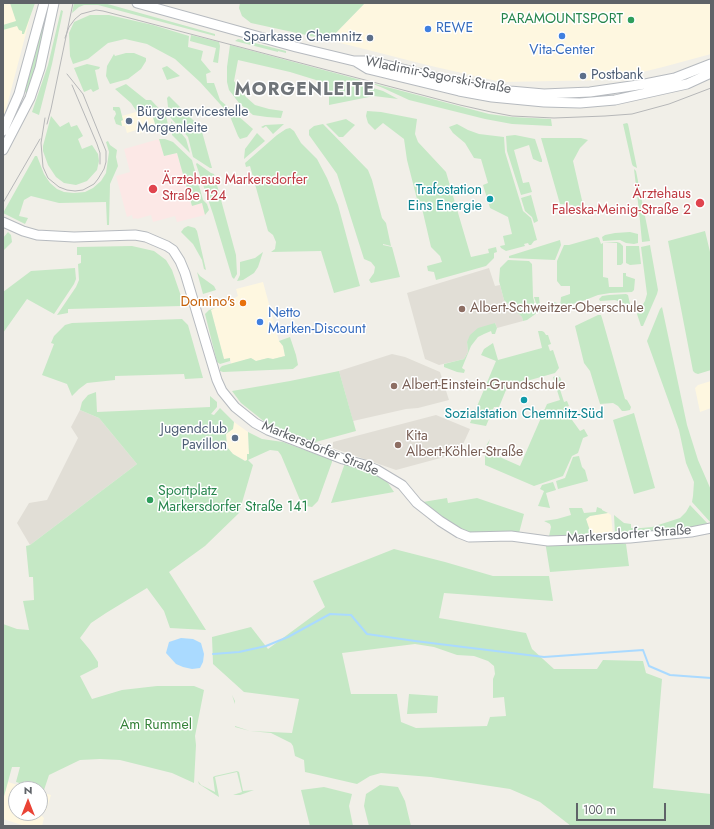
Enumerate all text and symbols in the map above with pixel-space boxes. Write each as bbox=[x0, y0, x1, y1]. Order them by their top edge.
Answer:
place label: PARAMOUNTSPORT bbox=[501, 12, 623, 28]
marker: PARAMOUNTSPORT bbox=[626, 15, 636, 25]
place label: REWE bbox=[436, 21, 473, 37]
marker: REWE bbox=[423, 24, 433, 34]
place label: Sparkasse Chemnitz bbox=[243, 30, 362, 46]
marker: Vita-Center bbox=[557, 31, 567, 41]
marker: Sparkasse Chemnitz bbox=[365, 33, 375, 43]
place label: Vita-Center bbox=[529, 43, 595, 59]
street label: Wladimir-Sagorski-Straße bbox=[363, 54, 513, 98]
place label: Postbank bbox=[591, 68, 643, 84]
marker: Postbank bbox=[578, 71, 588, 81]
district label: MORGENLEITE bbox=[235, 80, 375, 102]
place label: Bürgerservicestelle Morgenleite bbox=[137, 105, 248, 138]
marker: Bürgerservicestelle Morgenleite bbox=[124, 116, 134, 126]
place label: Ärztehaus Markersdorfer Straße 124 bbox=[162, 173, 308, 206]
marker: Ärztehaus Markersdorfer Straße 124 bbox=[147, 183, 159, 195]
place label: Trafostation Eins Energie bbox=[408, 183, 482, 216]
place label: Ärztehaus Faleska-Meinig-Straße 2 bbox=[552, 187, 691, 220]
marker: Trafostation Eins Energie bbox=[485, 194, 495, 204]
marker: Ärztehaus Faleska-Meinig-Straße 2 bbox=[694, 197, 706, 209]
place label: Domino's bbox=[180, 295, 235, 311]
marker: Domino's bbox=[238, 298, 248, 308]
place label: Albert-Schweitzer-Oberschule bbox=[470, 301, 644, 317]
marker: Albert-Schweitzer-Oberschule bbox=[457, 304, 467, 314]
place label: Netto Marken-Discount bbox=[268, 306, 366, 338]
marker: Netto Marken-Discount bbox=[255, 317, 265, 327]
place label: Albert-Einstein-Grundschule bbox=[402, 378, 565, 394]
marker: Albert-Einstein-Grundschule bbox=[389, 381, 399, 391]
marker: Sozialstation Chemnitz-Süd bbox=[519, 395, 529, 405]
place label: Sozialstation Chemnitz-Süd bbox=[445, 407, 603, 423]
street label: Markersdorfer Straße bbox=[259, 418, 381, 480]
place label: Jugendclub Pavillon bbox=[161, 422, 227, 454]
place label: Kita Albert-Köhler-Straße bbox=[406, 429, 523, 462]
marker: Jugendclub Pavillon bbox=[230, 433, 240, 443]
marker: Kita Albert-Köhler-Straße bbox=[393, 440, 403, 450]
place label: Sportplatz Markersdorfer Straße 141 bbox=[158, 484, 308, 516]
marker: Sportplatz Markersdorfer Straße 141 bbox=[145, 495, 155, 505]
street label: Markersdorfer Straße bbox=[566, 522, 692, 548]
park label: Am Rummel bbox=[120, 718, 192, 734]
north arrow bbox=[8, 781, 48, 821]
text: N bbox=[24, 782, 32, 798]
scale bar bbox=[578, 795, 668, 821]
text: 100 m bbox=[583, 801, 616, 819]

